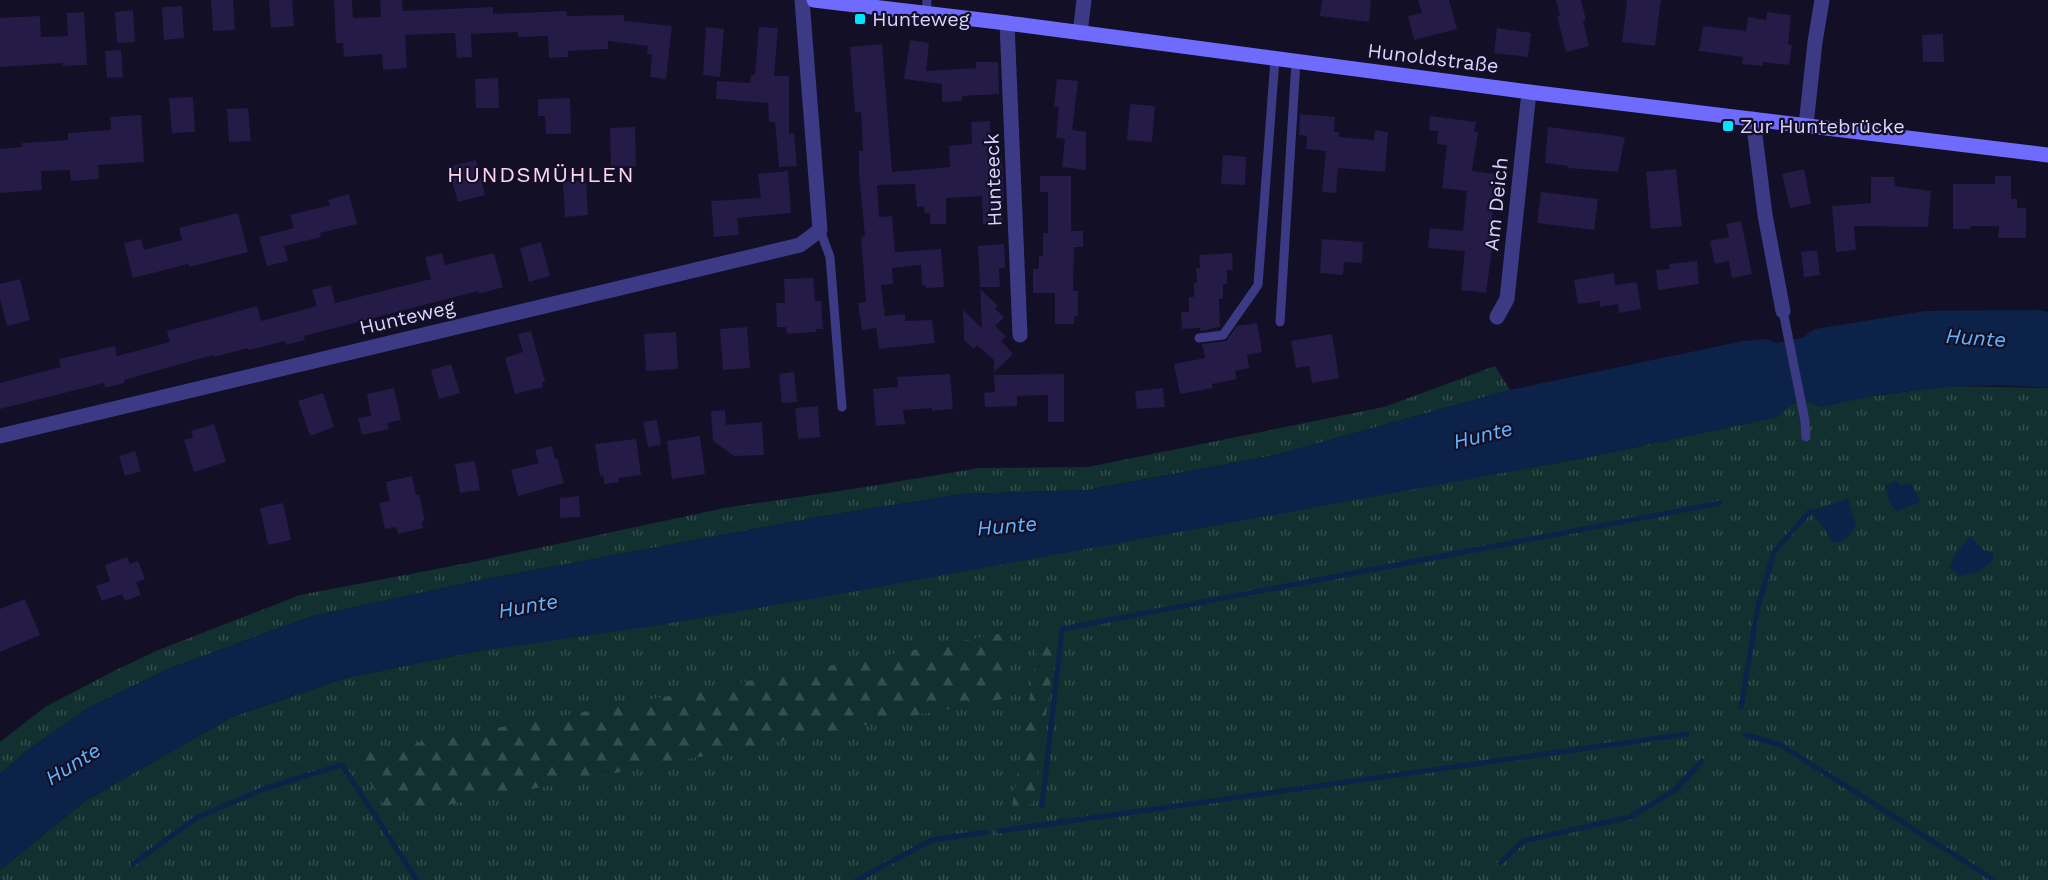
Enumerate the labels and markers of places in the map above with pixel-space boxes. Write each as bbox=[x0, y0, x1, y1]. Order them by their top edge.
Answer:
place label: Hunteweg bbox=[872, 7, 970, 31]
marker: Hunteweg bbox=[853, 12, 867, 26]
place label: Zur Huntebrücke bbox=[1740, 114, 1905, 138]
marker: Zur Huntebrücke bbox=[1721, 119, 1735, 133]

